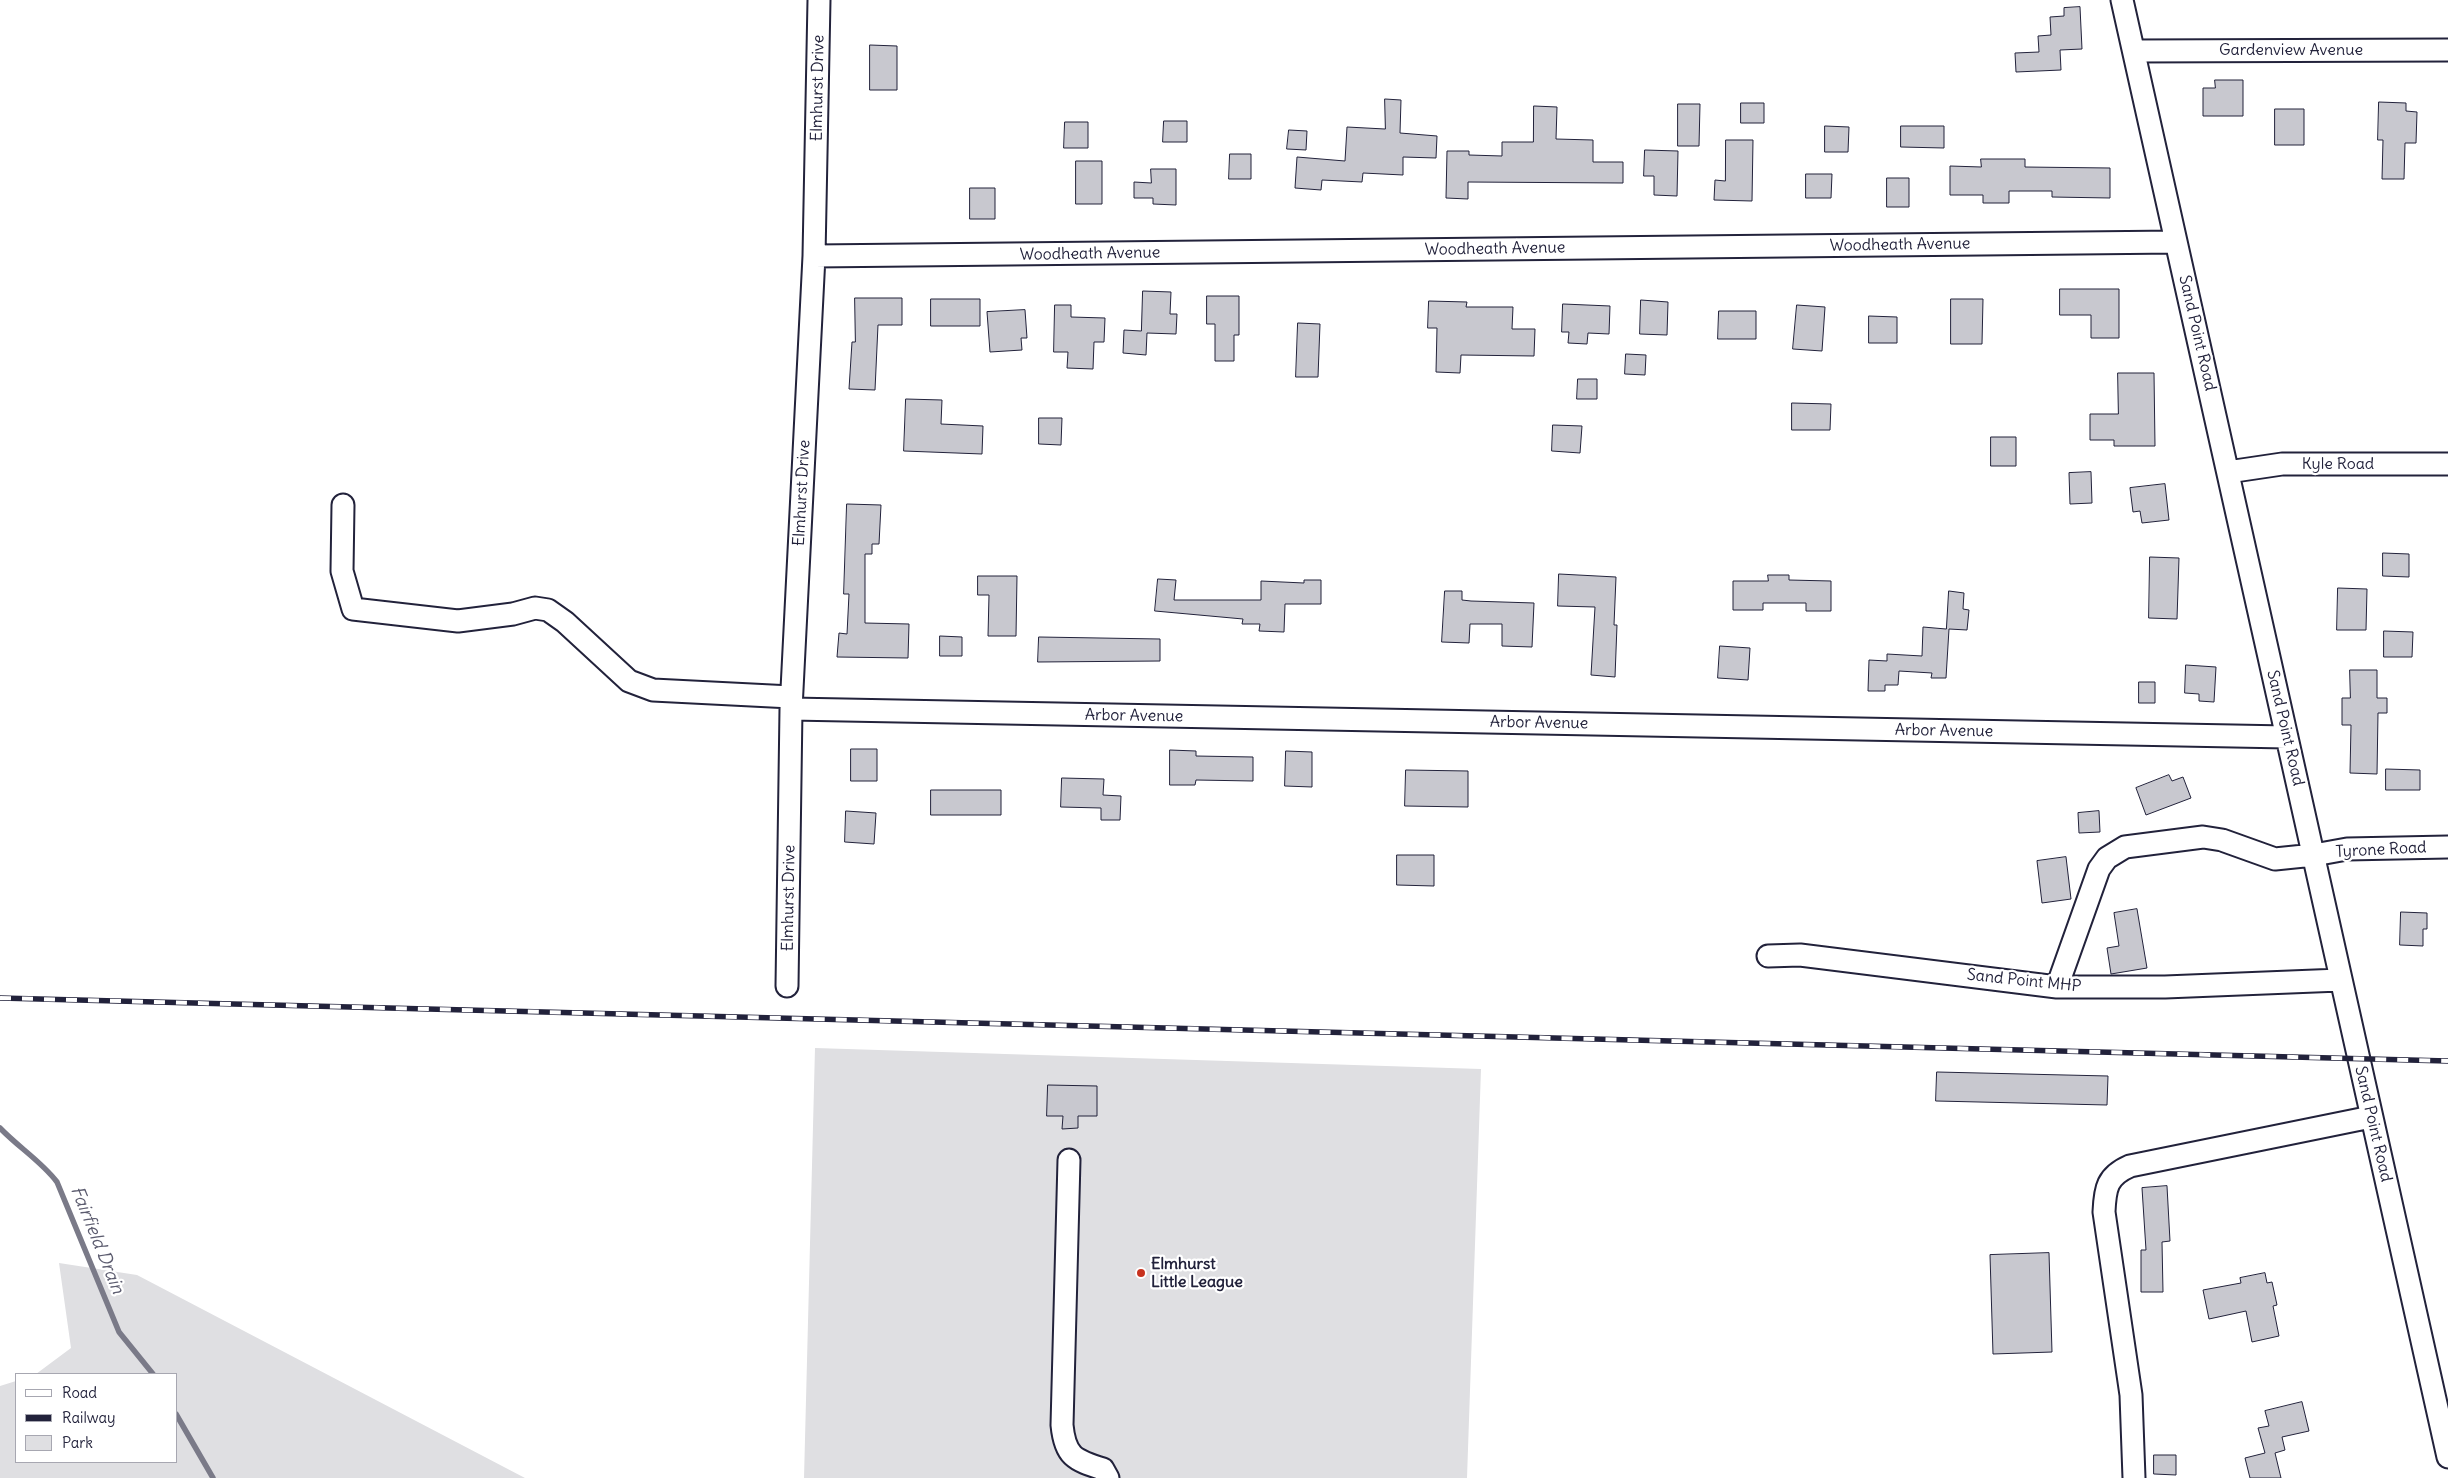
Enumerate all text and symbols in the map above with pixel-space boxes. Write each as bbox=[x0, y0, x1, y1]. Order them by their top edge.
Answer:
street label: Elmhurst Drive bbox=[807, 35, 829, 141]
street label: Gardenview Avenue bbox=[2219, 40, 2363, 60]
street label: Woodheath Avenue bbox=[1830, 234, 1970, 256]
street label: Woodheath Avenue bbox=[1425, 238, 1565, 260]
street label: Woodheath Avenue bbox=[1020, 243, 1160, 265]
street label: Sand Point Road bbox=[2174, 273, 2220, 393]
street label: Elmhurst Drive bbox=[790, 439, 814, 547]
street label: Kyle Road bbox=[2302, 454, 2374, 474]
street label: Sand Point Road bbox=[2262, 668, 2308, 788]
street label: Arbor Avenue bbox=[1085, 706, 1183, 726]
street label: Arbor Avenue bbox=[1490, 713, 1588, 733]
street label: Arbor Avenue bbox=[1895, 721, 1993, 741]
street label: Tyrone Road bbox=[2335, 838, 2427, 862]
street label: Elmhurst Drive bbox=[778, 845, 800, 951]
street label: Sand Point MHP bbox=[1966, 965, 2082, 997]
street label: Sand Point Road bbox=[2350, 1064, 2396, 1184]
water label: Fairfield Drain bbox=[66, 1183, 128, 1297]
place label: Elmhurst Little League bbox=[1151, 1254, 1243, 1292]
marker: Elmhurst Little League bbox=[1135, 1267, 1147, 1279]
legend bbox=[15, 1373, 178, 1463]
text: Road bbox=[62, 1383, 97, 1402]
text: Railway bbox=[62, 1408, 116, 1427]
text: Park bbox=[62, 1433, 93, 1452]

